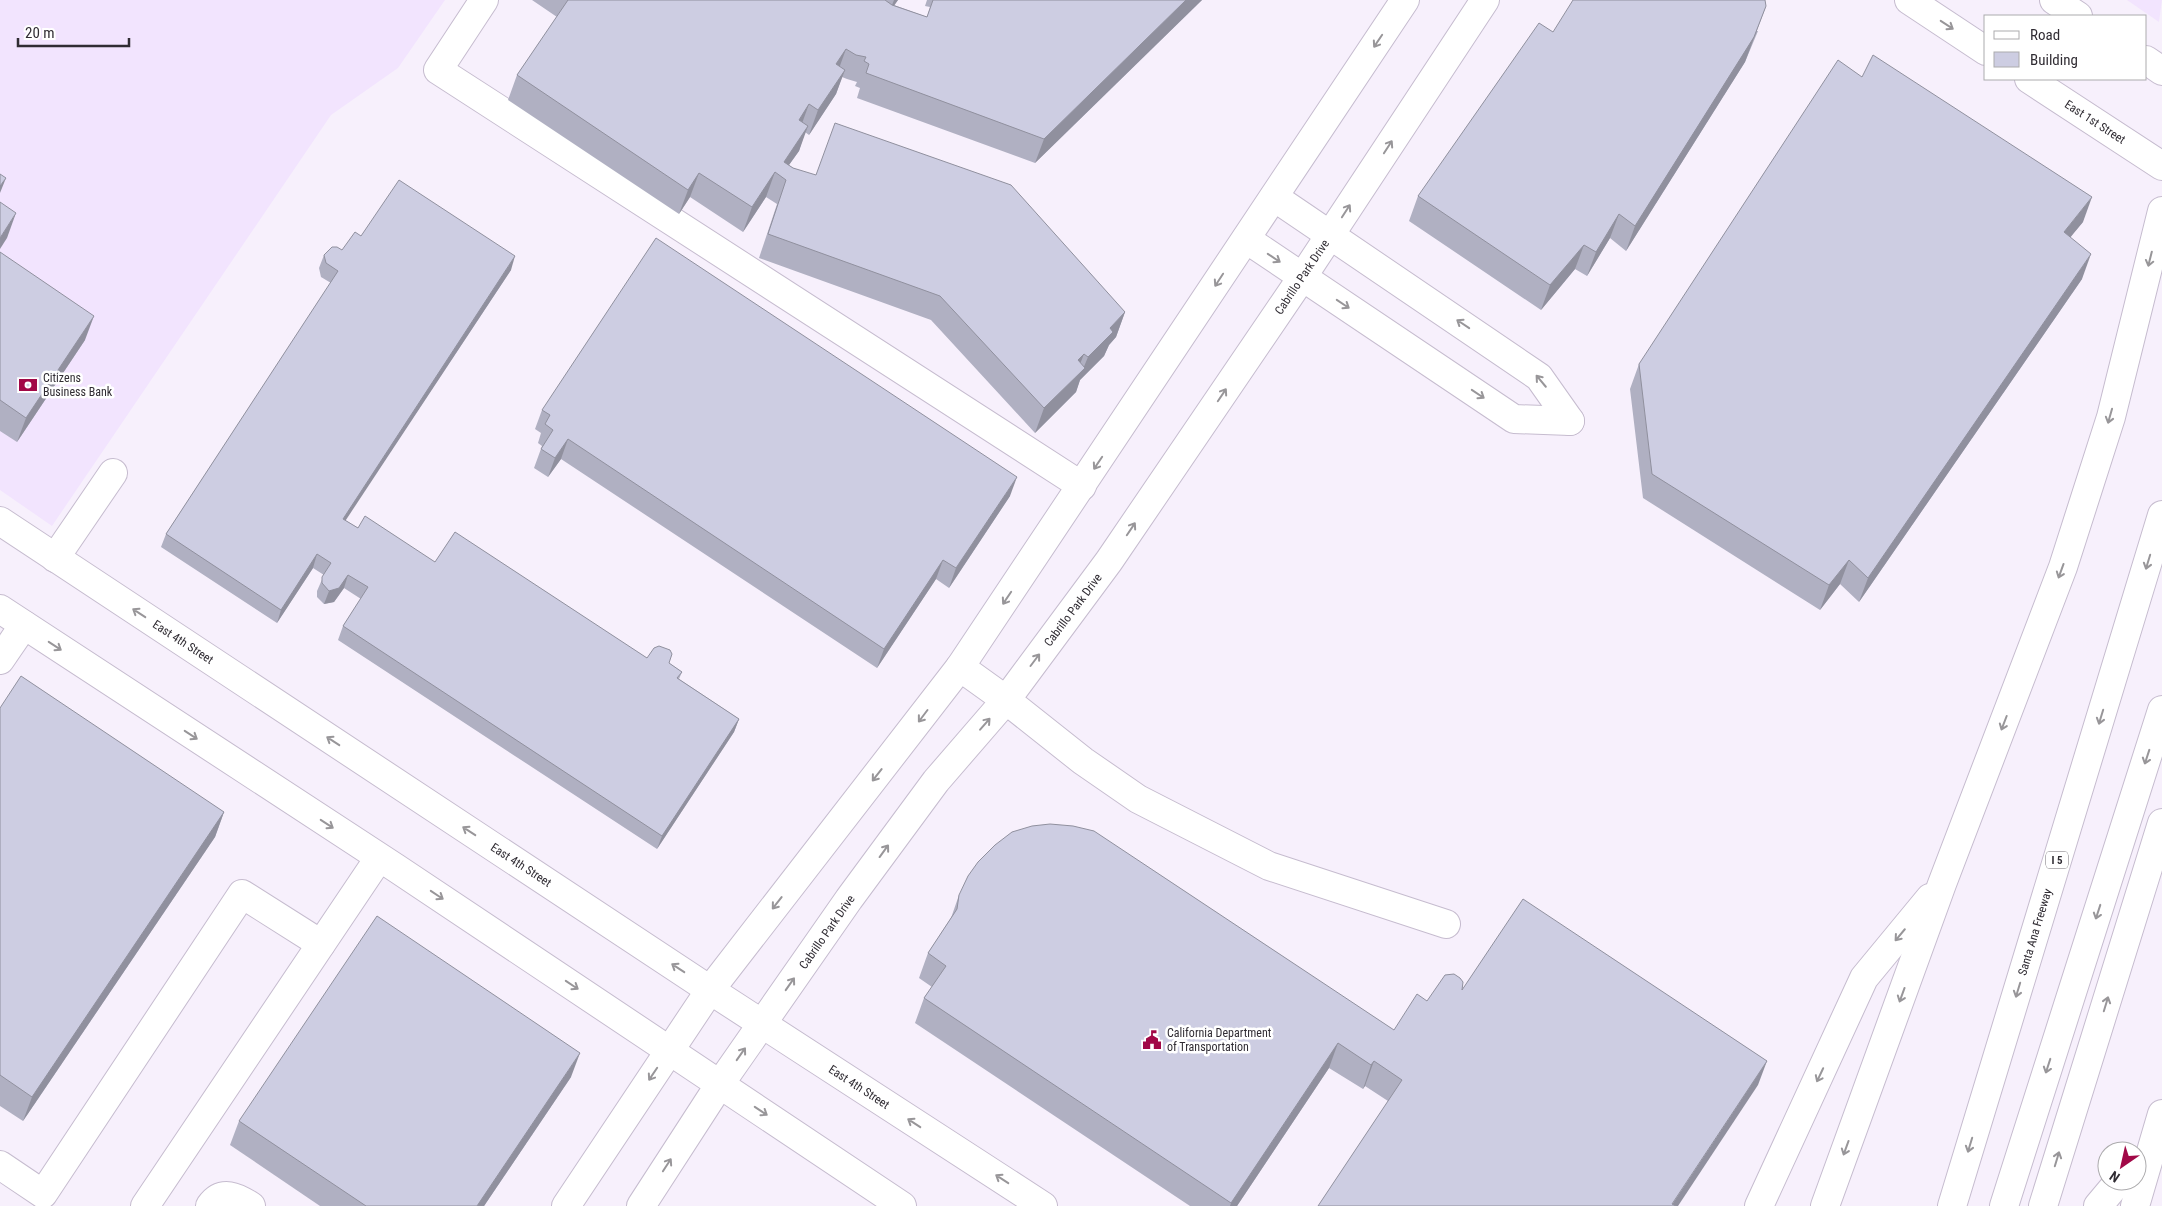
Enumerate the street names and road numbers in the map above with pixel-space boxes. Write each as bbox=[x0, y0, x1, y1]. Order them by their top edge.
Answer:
street label: East 1st Street bbox=[2062, 97, 2128, 147]
street label: Cabrillo Park Drive bbox=[1272, 237, 1332, 317]
street label: Cabrillo Park Drive bbox=[1041, 571, 1105, 649]
street label: East 4th Street bbox=[150, 617, 216, 667]
street label: East 4th Street bbox=[488, 840, 554, 890]
road number: I 5 bbox=[2046, 852, 2068, 868]
street label: Santa Ana Freeway bbox=[2015, 887, 2055, 977]
street label: Cabrillo Park Drive bbox=[796, 892, 858, 972]
street label: East 4th Street bbox=[826, 1062, 892, 1112]

